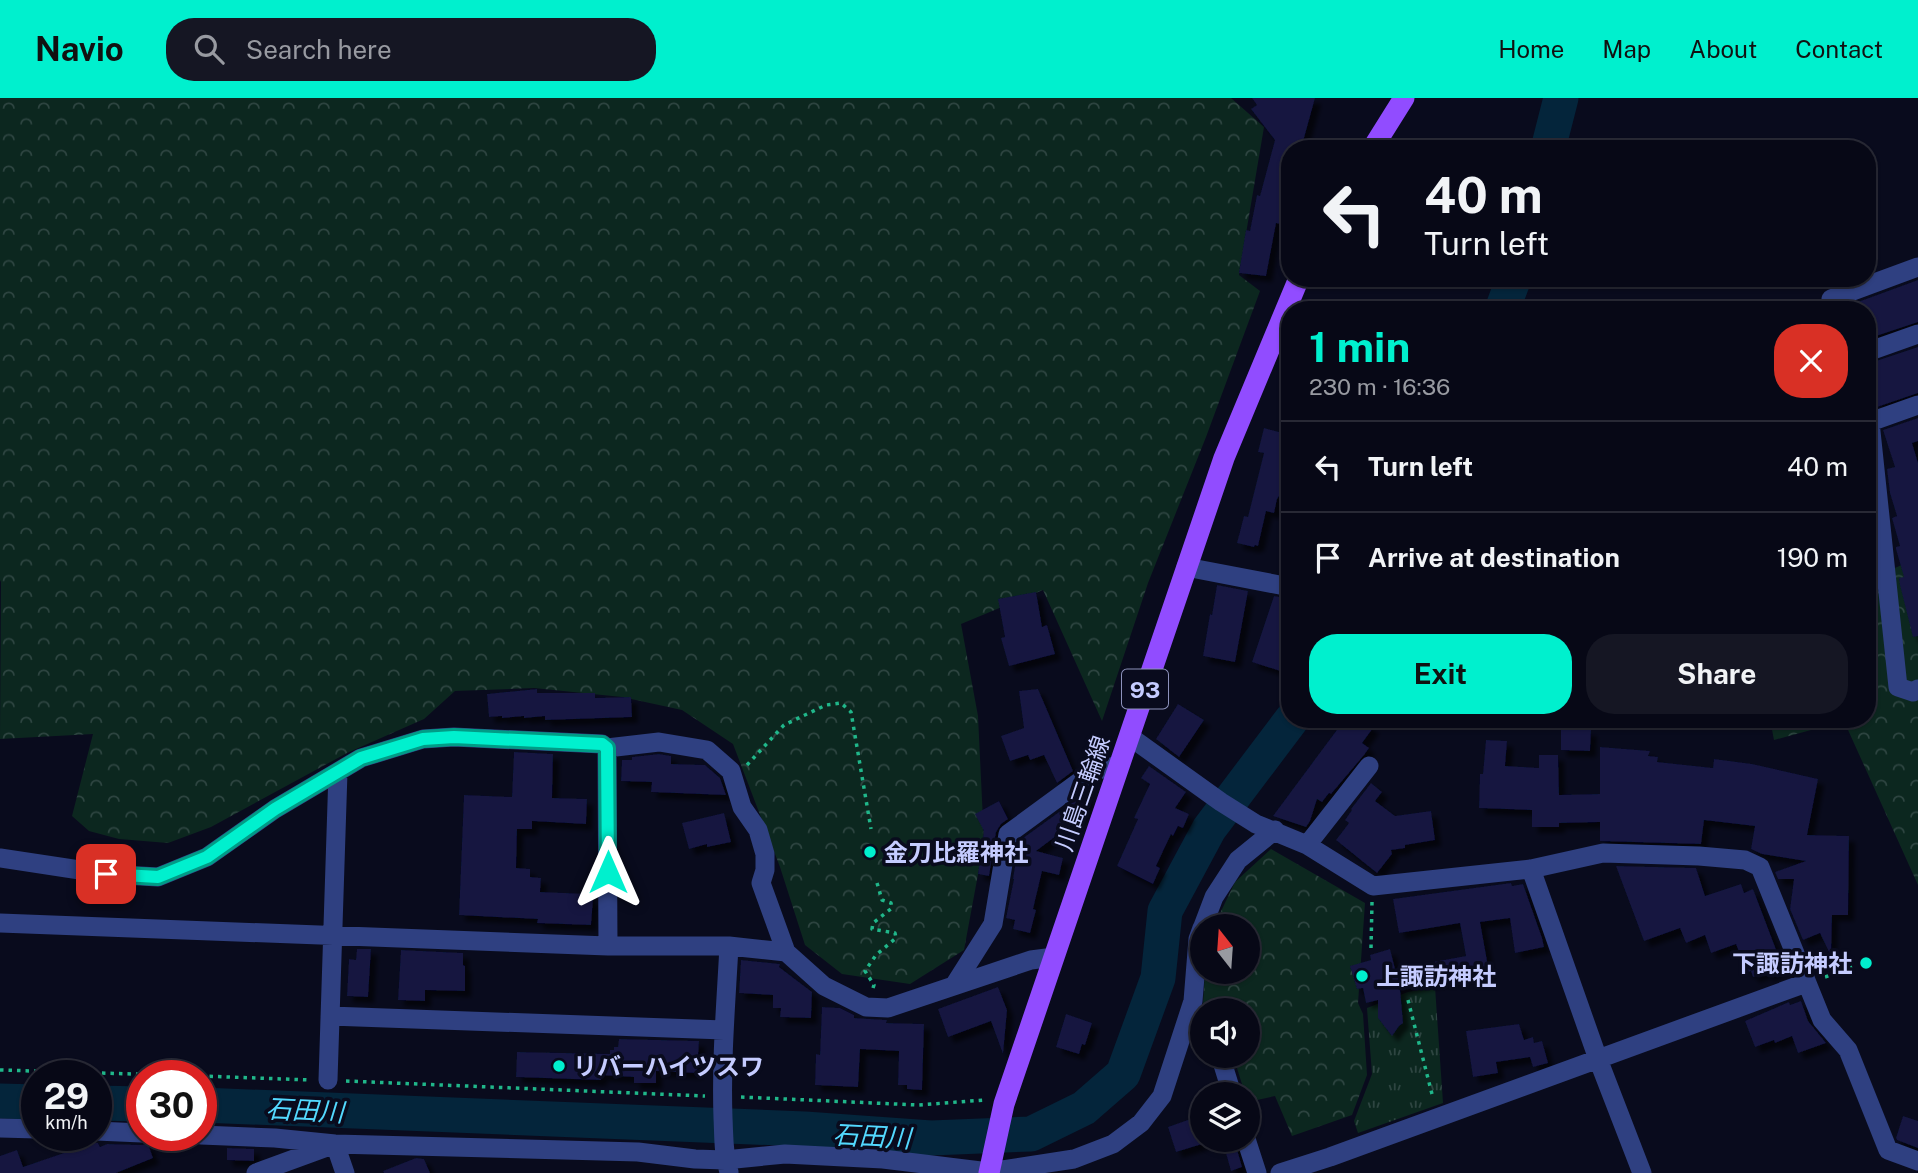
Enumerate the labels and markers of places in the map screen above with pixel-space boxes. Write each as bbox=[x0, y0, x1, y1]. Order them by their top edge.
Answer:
place label: 金刀比羅神社 bbox=[884, 838, 1028, 866]
pin bbox=[76, 844, 136, 904]
marker: 金刀比羅神社 bbox=[862, 844, 878, 860]
place label: 下諏訪神社 bbox=[1732, 949, 1852, 977]
marker: 下諏訪神社 bbox=[1858, 955, 1874, 971]
place label: 上諏訪神社 bbox=[1376, 962, 1496, 990]
marker: 上諏訪神社 bbox=[1354, 968, 1370, 984]
place label: リバーハイツスワ bbox=[573, 1052, 764, 1080]
marker: リバーハイツスワ bbox=[551, 1058, 567, 1074]

